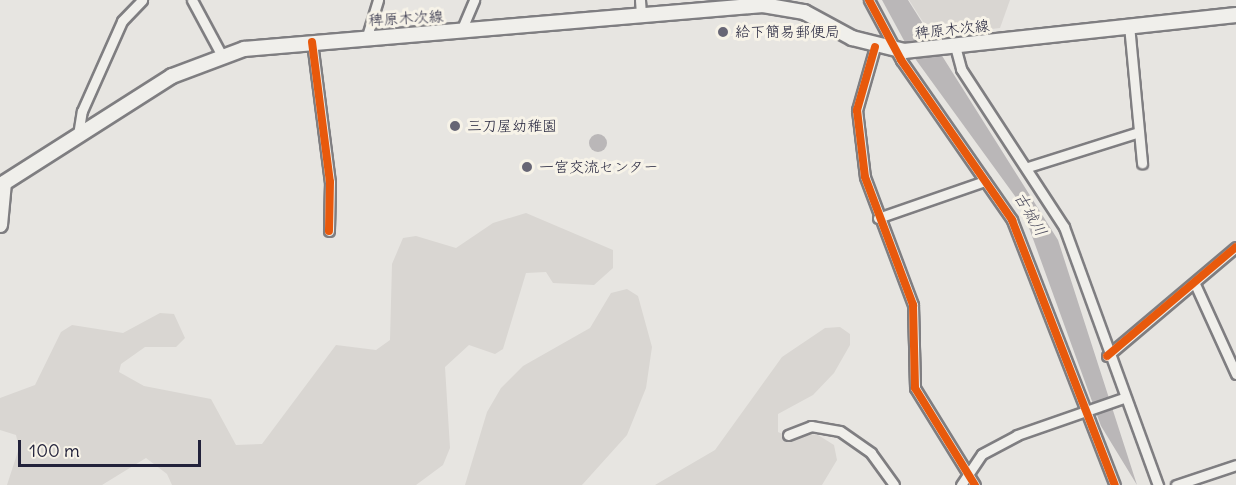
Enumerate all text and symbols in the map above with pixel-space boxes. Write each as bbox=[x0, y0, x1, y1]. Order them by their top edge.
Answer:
street label: 稗原木次線 bbox=[368, 7, 444, 29]
street label: 稗原木次線 bbox=[914, 16, 990, 42]
place label: 給下簡易郵便局 bbox=[735, 23, 840, 41]
marker: 給下簡易郵便局 bbox=[716, 25, 730, 39]
place label: 三刀屋幼稚園 bbox=[467, 117, 557, 135]
marker: 三刀屋幼稚園 bbox=[448, 119, 462, 133]
place label: 一宮交流センター bbox=[539, 158, 659, 176]
marker: 一宮交流センター bbox=[520, 160, 534, 174]
water label: 古城川 bbox=[1011, 188, 1051, 240]
scale bar bbox=[21, 428, 204, 466]
text: 100 m bbox=[29, 439, 80, 462]

